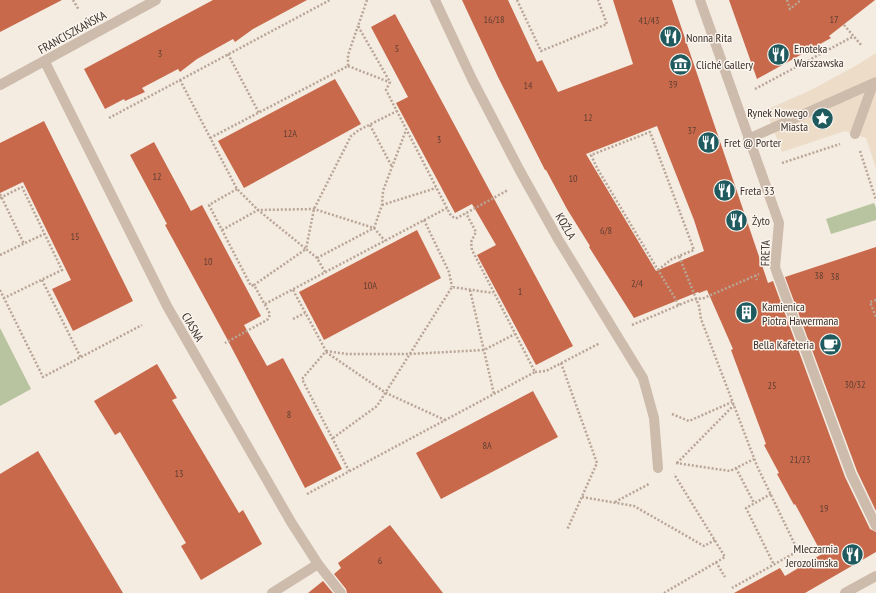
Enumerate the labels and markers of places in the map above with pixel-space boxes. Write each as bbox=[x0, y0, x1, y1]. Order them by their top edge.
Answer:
restaurant icon: Nonna Rita bbox=[658, 24, 684, 50]
place label: Nonna Rita bbox=[686, 30, 732, 45]
place label: Enoteka Warszawska bbox=[794, 41, 844, 70]
restaurant icon: Enoteka Warszawska bbox=[766, 42, 792, 68]
museum icon: Cliché Gallery bbox=[667, 51, 693, 77]
place label: Cliché Gallery bbox=[696, 57, 753, 72]
place label: Rynek Nowego Miasta bbox=[747, 105, 808, 134]
place icon: Rynek Nowego Miasta bbox=[810, 106, 836, 132]
restaurant icon: Fret @ Porter bbox=[696, 129, 722, 155]
place label: Fret @ Porter bbox=[724, 135, 782, 150]
restaurant icon: Freta 33 bbox=[711, 177, 737, 203]
place label: Freta 33 bbox=[740, 183, 775, 198]
restaurant icon: Żyto bbox=[723, 207, 749, 233]
place label: Żyto bbox=[752, 213, 770, 228]
place label: Kamienica Piotra Hawermana bbox=[762, 299, 838, 328]
building icon: Kamienica Piotra Hawermana bbox=[733, 300, 759, 326]
cafe icon: Bella Kafeteria bbox=[817, 331, 843, 357]
place label: Bella Kafeteria bbox=[753, 337, 814, 352]
place label: Mleczarnia Jerozolimska bbox=[785, 541, 838, 570]
restaurant icon: Mleczarnia Jerozolimska bbox=[840, 542, 866, 568]

